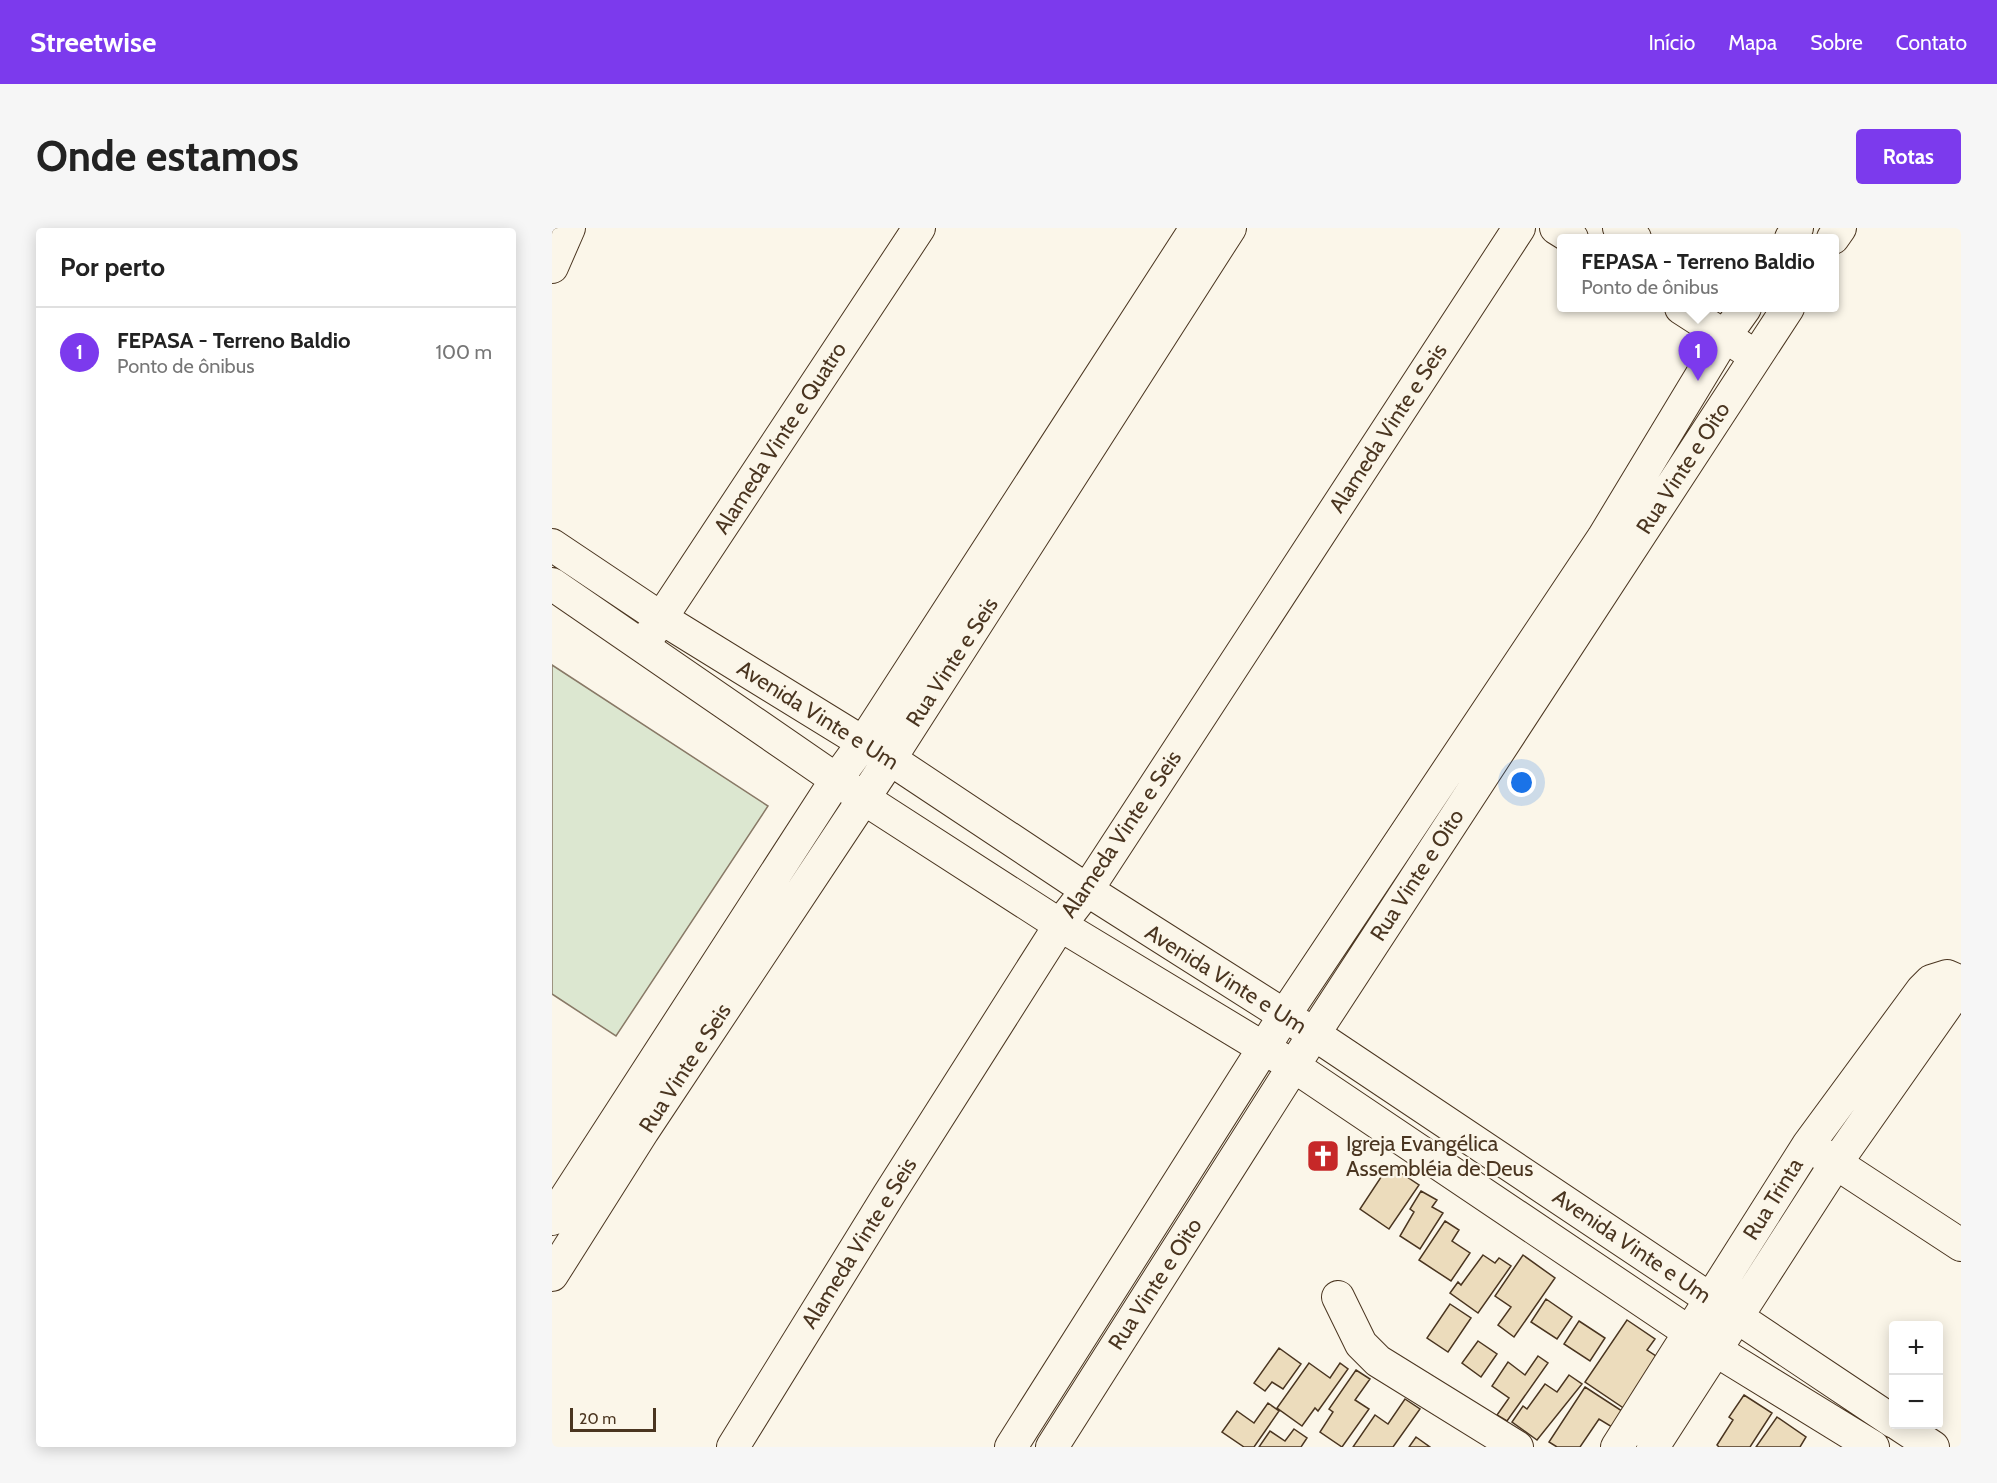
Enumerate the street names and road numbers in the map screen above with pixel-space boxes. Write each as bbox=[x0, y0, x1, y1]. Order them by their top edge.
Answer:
street label: Alameda Vinte e Quatro bbox=[708, 337, 852, 539]
street label: Alameda Vinte e Seis bbox=[1323, 338, 1453, 518]
street label: Rua Vinte e Oito bbox=[1630, 397, 1736, 539]
street label: Rua Vinte e Seis bbox=[900, 592, 1004, 732]
street label: Avenida Vinte e Um bbox=[732, 654, 904, 776]
street label: Alameda Vinte e Seis bbox=[1055, 745, 1187, 923]
street label: Rua Vinte e Oito bbox=[1364, 804, 1470, 946]
street label: Avenida Vinte e Um bbox=[1140, 918, 1312, 1040]
street label: Rua Vinte e Seis bbox=[633, 998, 737, 1138]
street label: Alameda Vinte e Seis bbox=[796, 1153, 922, 1333]
street label: Rua Trinta bbox=[1737, 1153, 1809, 1245]
street label: Avenida Vinte e Um bbox=[1548, 1183, 1716, 1309]
street label: Rua Vinte e Oito bbox=[1102, 1213, 1208, 1355]

